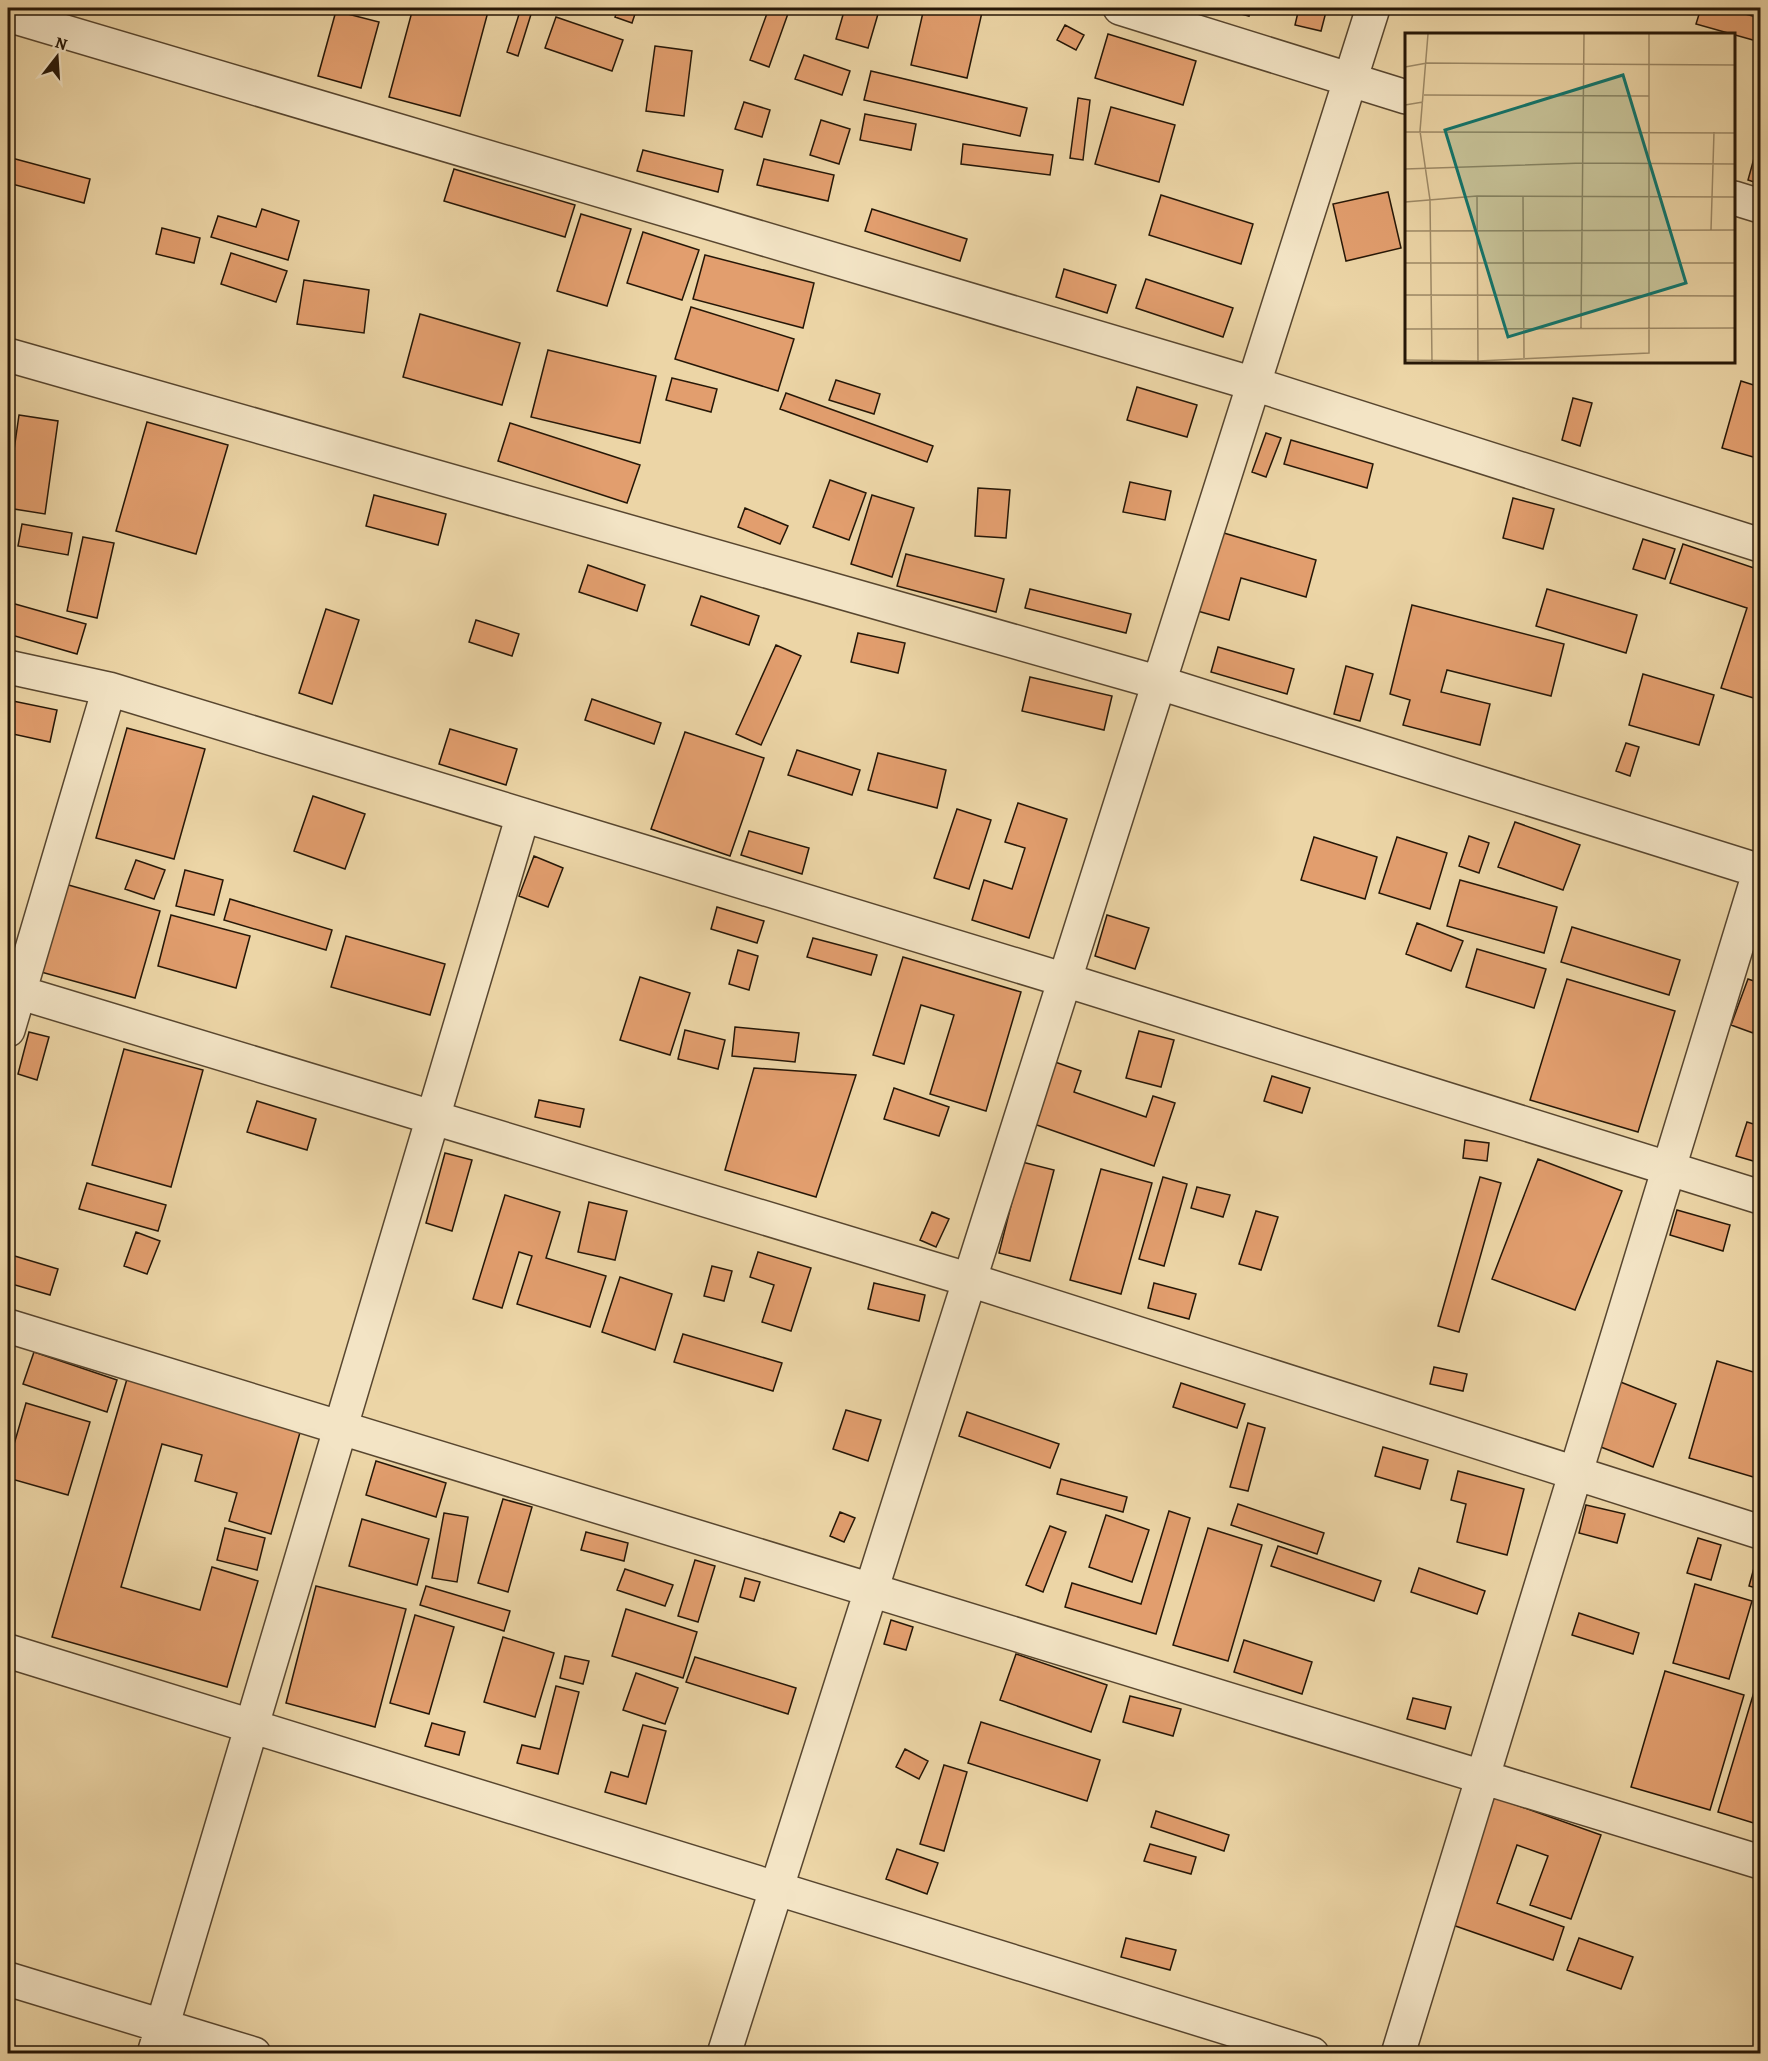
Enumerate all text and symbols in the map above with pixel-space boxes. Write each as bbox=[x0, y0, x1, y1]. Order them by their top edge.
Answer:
north arrow bbox=[27, 27, 87, 87]
text: N bbox=[52, 31, 70, 56]
inset map bbox=[1405, 33, 1735, 363]

